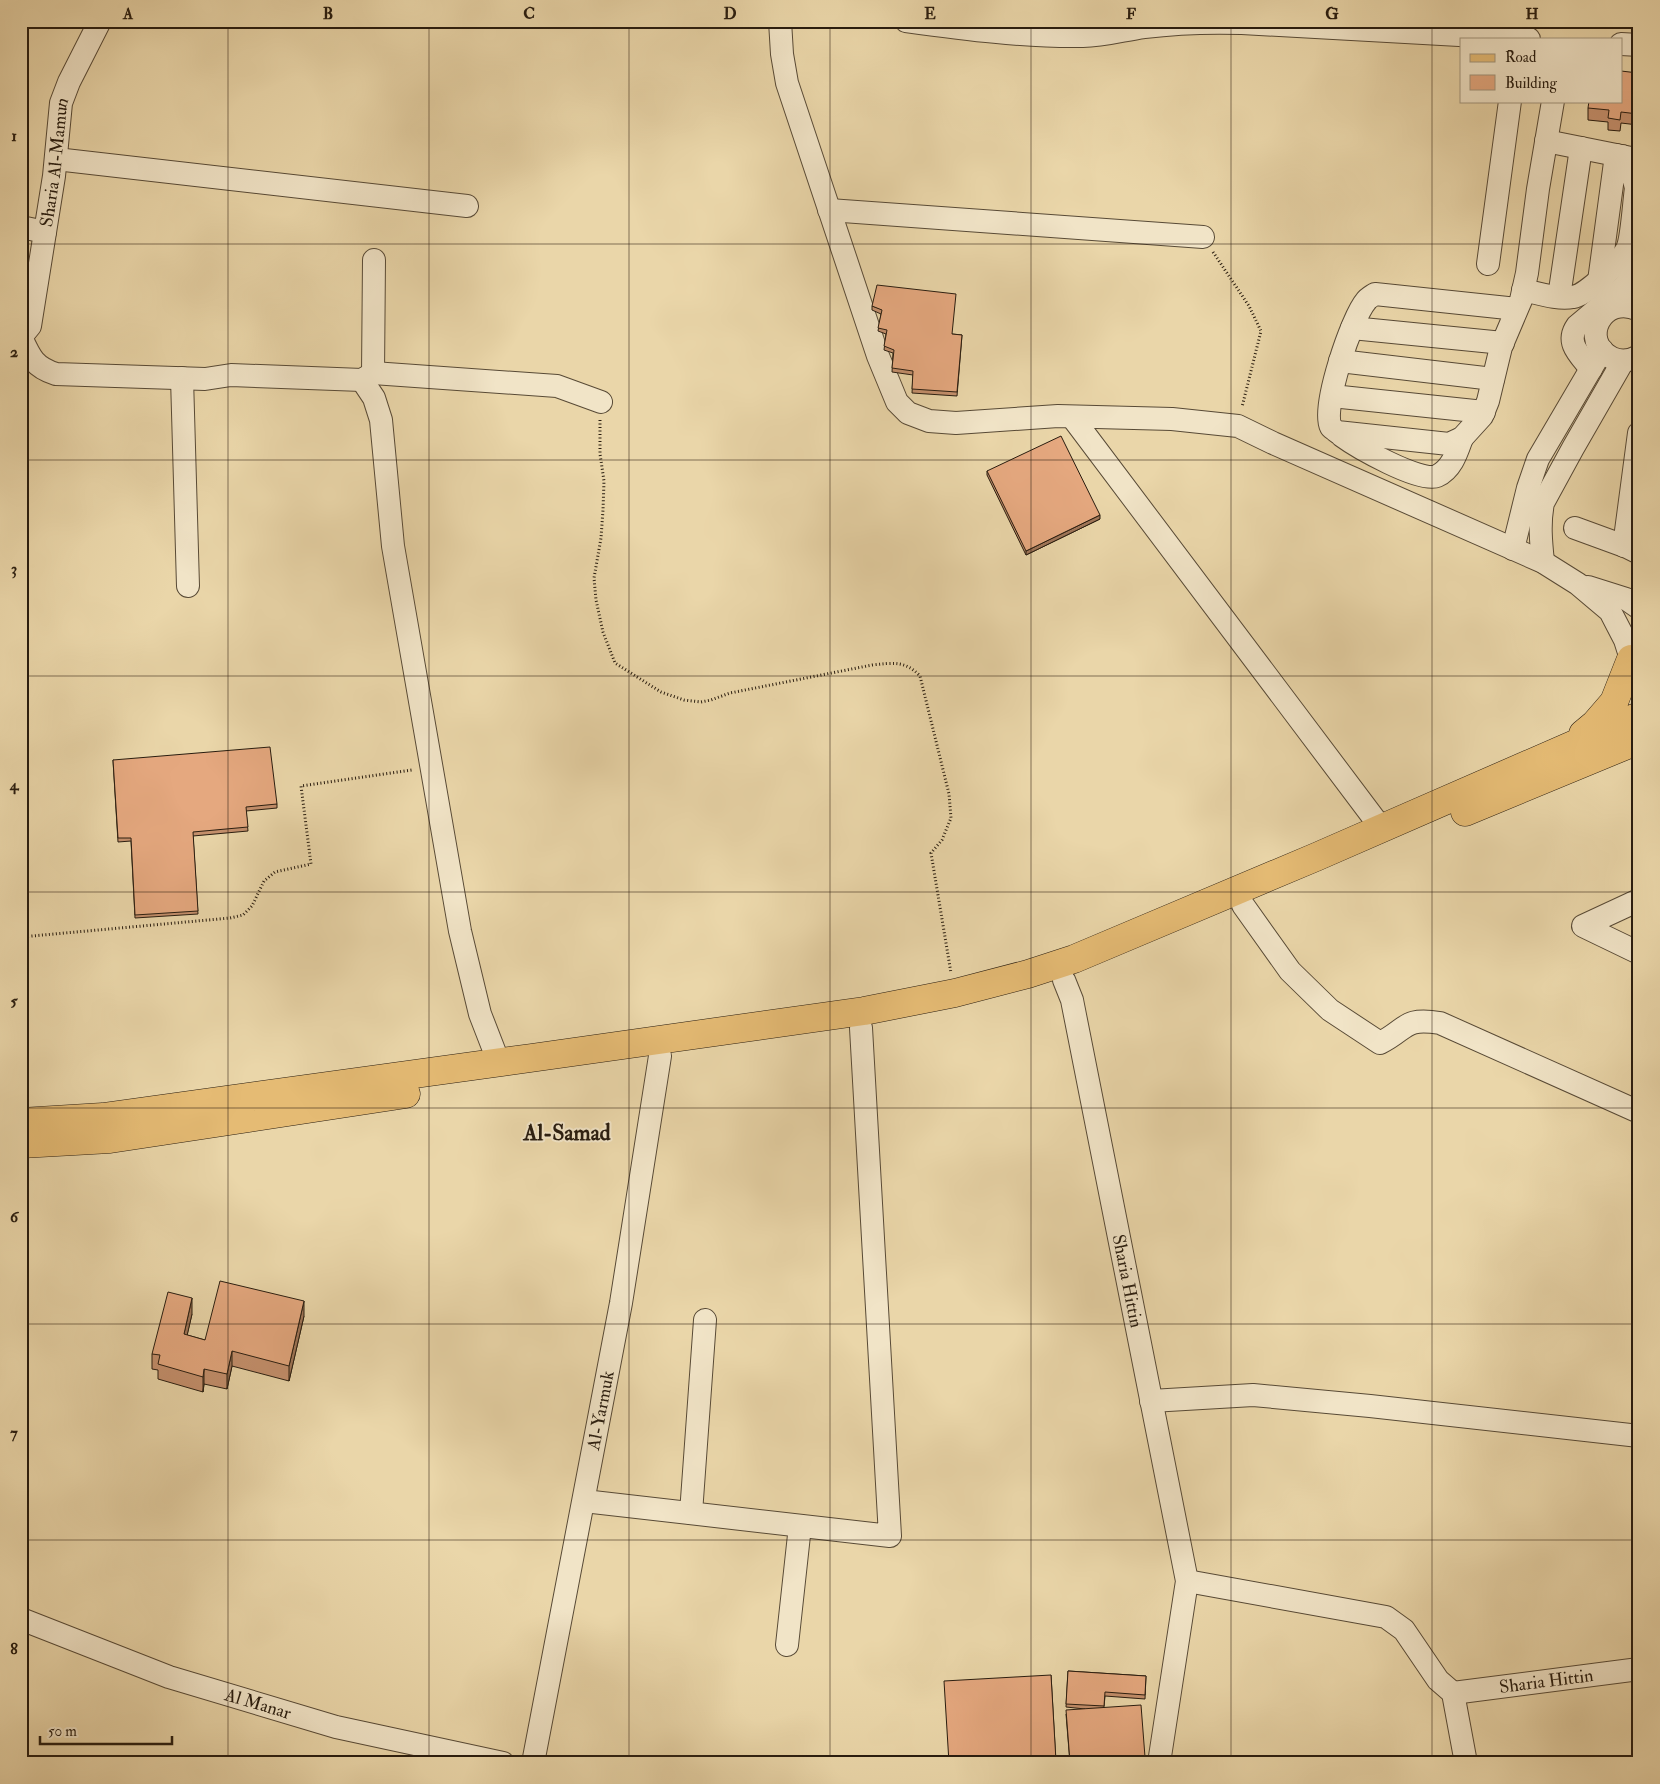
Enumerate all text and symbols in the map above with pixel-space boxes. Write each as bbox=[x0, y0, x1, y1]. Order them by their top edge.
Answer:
text: A bbox=[122, 4, 134, 24]
text: B bbox=[323, 4, 333, 24]
text: C bbox=[523, 4, 535, 24]
text: D bbox=[723, 4, 737, 24]
text: E bbox=[924, 4, 936, 24]
text: F bbox=[1126, 4, 1136, 24]
text: G bbox=[1325, 4, 1339, 24]
text: H bbox=[1525, 4, 1539, 24]
legend bbox=[1460, 38, 1622, 102]
text: Road bbox=[1505, 48, 1537, 67]
text: Building bbox=[1505, 74, 1557, 93]
street label: Sharia Al-Mamun bbox=[35, 94, 74, 229]
text: 1 bbox=[11, 126, 17, 146]
text: 2 bbox=[10, 342, 18, 362]
text: 3 bbox=[11, 559, 17, 579]
text: 4 bbox=[9, 775, 20, 795]
text: 5 bbox=[10, 991, 18, 1011]
district label: Al-Samad bbox=[522, 1119, 611, 1147]
text: 6 bbox=[10, 1207, 20, 1227]
street label: Sharia Hittin bbox=[1107, 1232, 1148, 1330]
street label: Al-Yarmuk bbox=[582, 1369, 620, 1453]
text: 7 bbox=[10, 1423, 18, 1443]
text: 8 bbox=[10, 1639, 18, 1659]
street label: Sharia Hittin bbox=[1498, 1664, 1595, 1699]
street label: Al Manar bbox=[221, 1683, 294, 1725]
scale bar bbox=[40, 1714, 172, 1746]
text: 50 m bbox=[48, 1722, 77, 1741]

